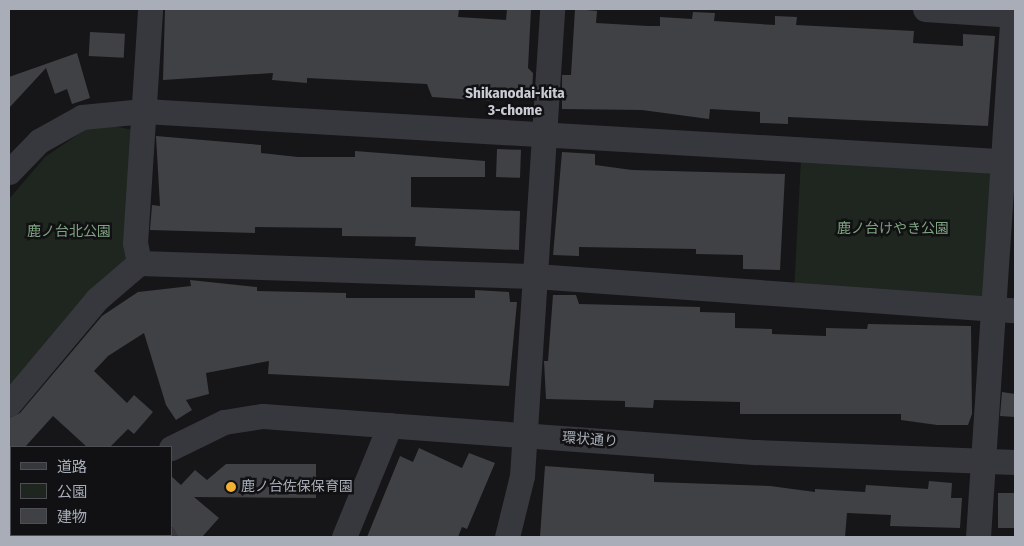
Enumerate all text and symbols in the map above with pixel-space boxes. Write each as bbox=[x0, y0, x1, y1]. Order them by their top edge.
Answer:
district label: Shikanodai-kita 3-chome bbox=[465, 84, 565, 119]
park label: 鹿ノ台けやき公園 bbox=[837, 221, 949, 237]
park label: 鹿ノ台北公園 bbox=[27, 224, 111, 240]
street label: 環状通り bbox=[561, 430, 619, 450]
legend bbox=[10, 446, 172, 536]
text: 道路 bbox=[57, 458, 87, 476]
place label: 鹿ノ台佐保保育園 bbox=[241, 479, 353, 495]
marker: 鹿ノ台佐保保育園 bbox=[225, 481, 237, 493]
text: 公園 bbox=[57, 483, 87, 501]
text: 建物 bbox=[57, 508, 87, 526]

